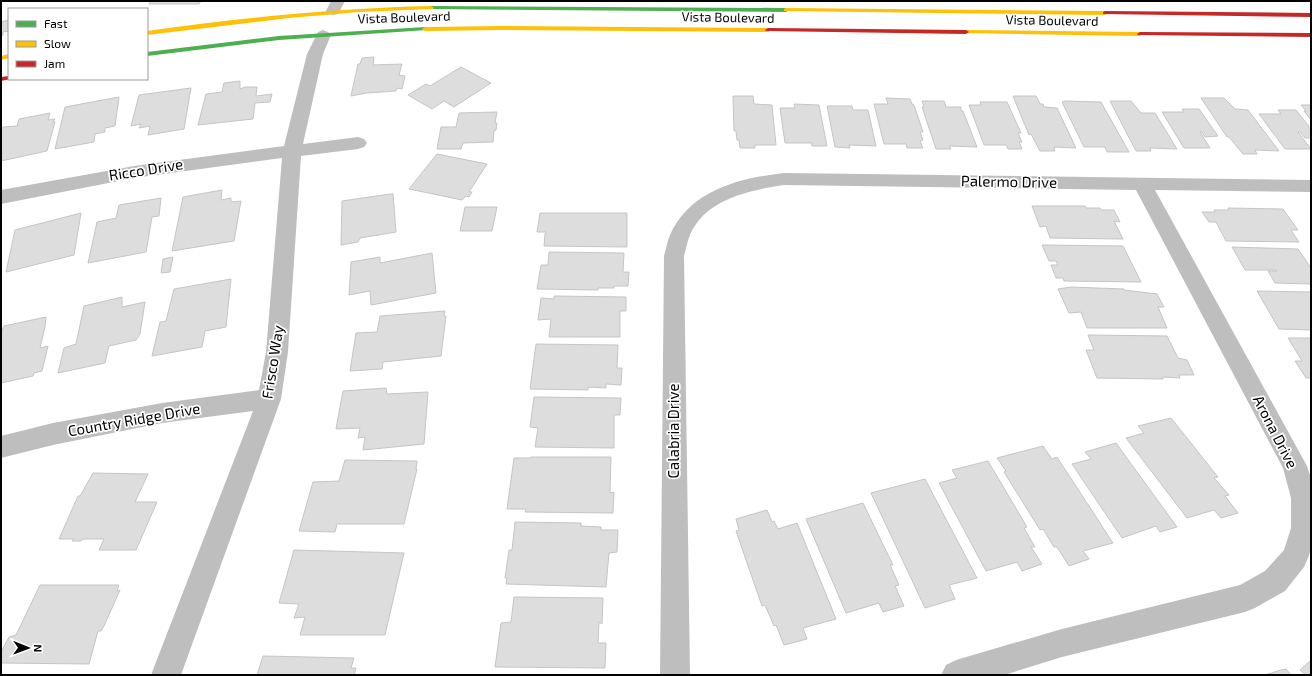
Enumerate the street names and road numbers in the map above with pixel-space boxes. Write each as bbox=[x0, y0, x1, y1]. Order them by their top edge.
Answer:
street label: Vista Boulevard bbox=[357, 7, 451, 27]
street label: Vista Boulevard bbox=[681, 8, 775, 26]
street label: Vista Boulevard bbox=[1005, 11, 1099, 29]
street label: Ricco Drive bbox=[107, 154, 184, 184]
street label: Palermo Drive bbox=[961, 171, 1057, 191]
street label: Frisco Way bbox=[257, 324, 287, 400]
street label: Calabria Drive bbox=[664, 384, 682, 478]
street label: Arona Drive bbox=[1250, 392, 1302, 471]
street label: Country Ridge Drive bbox=[66, 399, 201, 440]

